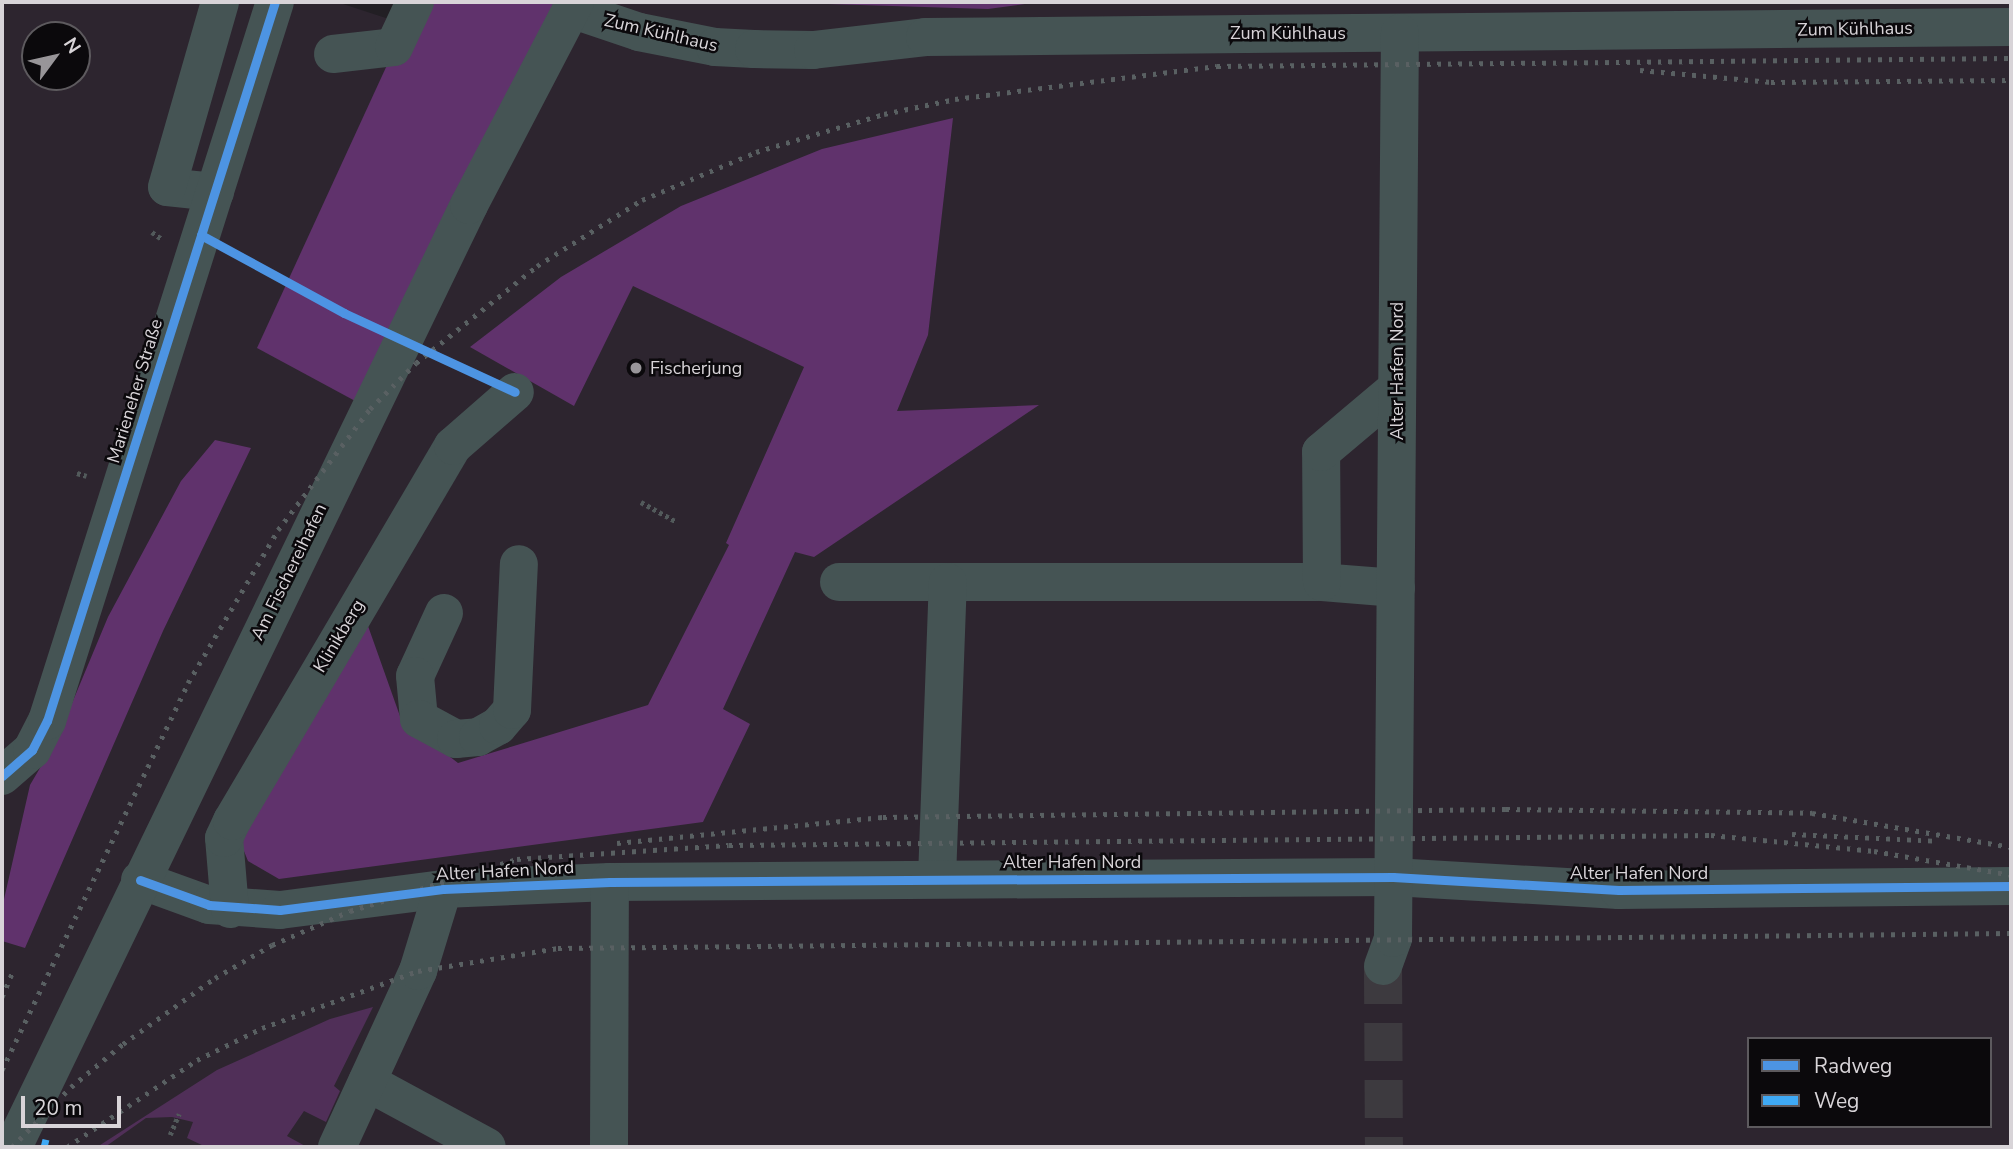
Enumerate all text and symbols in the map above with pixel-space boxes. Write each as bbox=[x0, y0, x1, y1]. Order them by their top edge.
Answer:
street label: Zum Kühlhaus bbox=[602, 9, 720, 57]
street label: Zum Kühlhaus bbox=[1797, 17, 1913, 41]
north arrow bbox=[21, 21, 91, 91]
street label: Zum Kühlhaus bbox=[1230, 22, 1346, 44]
text: N bbox=[57, 33, 87, 59]
street label: Alter Hafen Nord bbox=[1386, 302, 1408, 440]
street label: Marieneher Straße bbox=[103, 316, 167, 466]
place label: Fischerjung bbox=[650, 357, 742, 379]
marker: Fischerjung bbox=[628, 360, 644, 376]
street label: Am Fischereihafen bbox=[247, 500, 331, 644]
street label: Klinikberg bbox=[309, 596, 369, 676]
street label: Alter Hafen Nord bbox=[1003, 851, 1141, 873]
street label: Alter Hafen Nord bbox=[435, 857, 575, 885]
street label: Alter Hafen Nord bbox=[1570, 862, 1708, 884]
legend bbox=[1747, 1037, 1992, 1128]
text: Radweg bbox=[1814, 1052, 1892, 1080]
scale bar bbox=[24, 1082, 124, 1126]
text: Weg bbox=[1814, 1087, 1859, 1115]
text: 20 m bbox=[34, 1094, 83, 1122]

